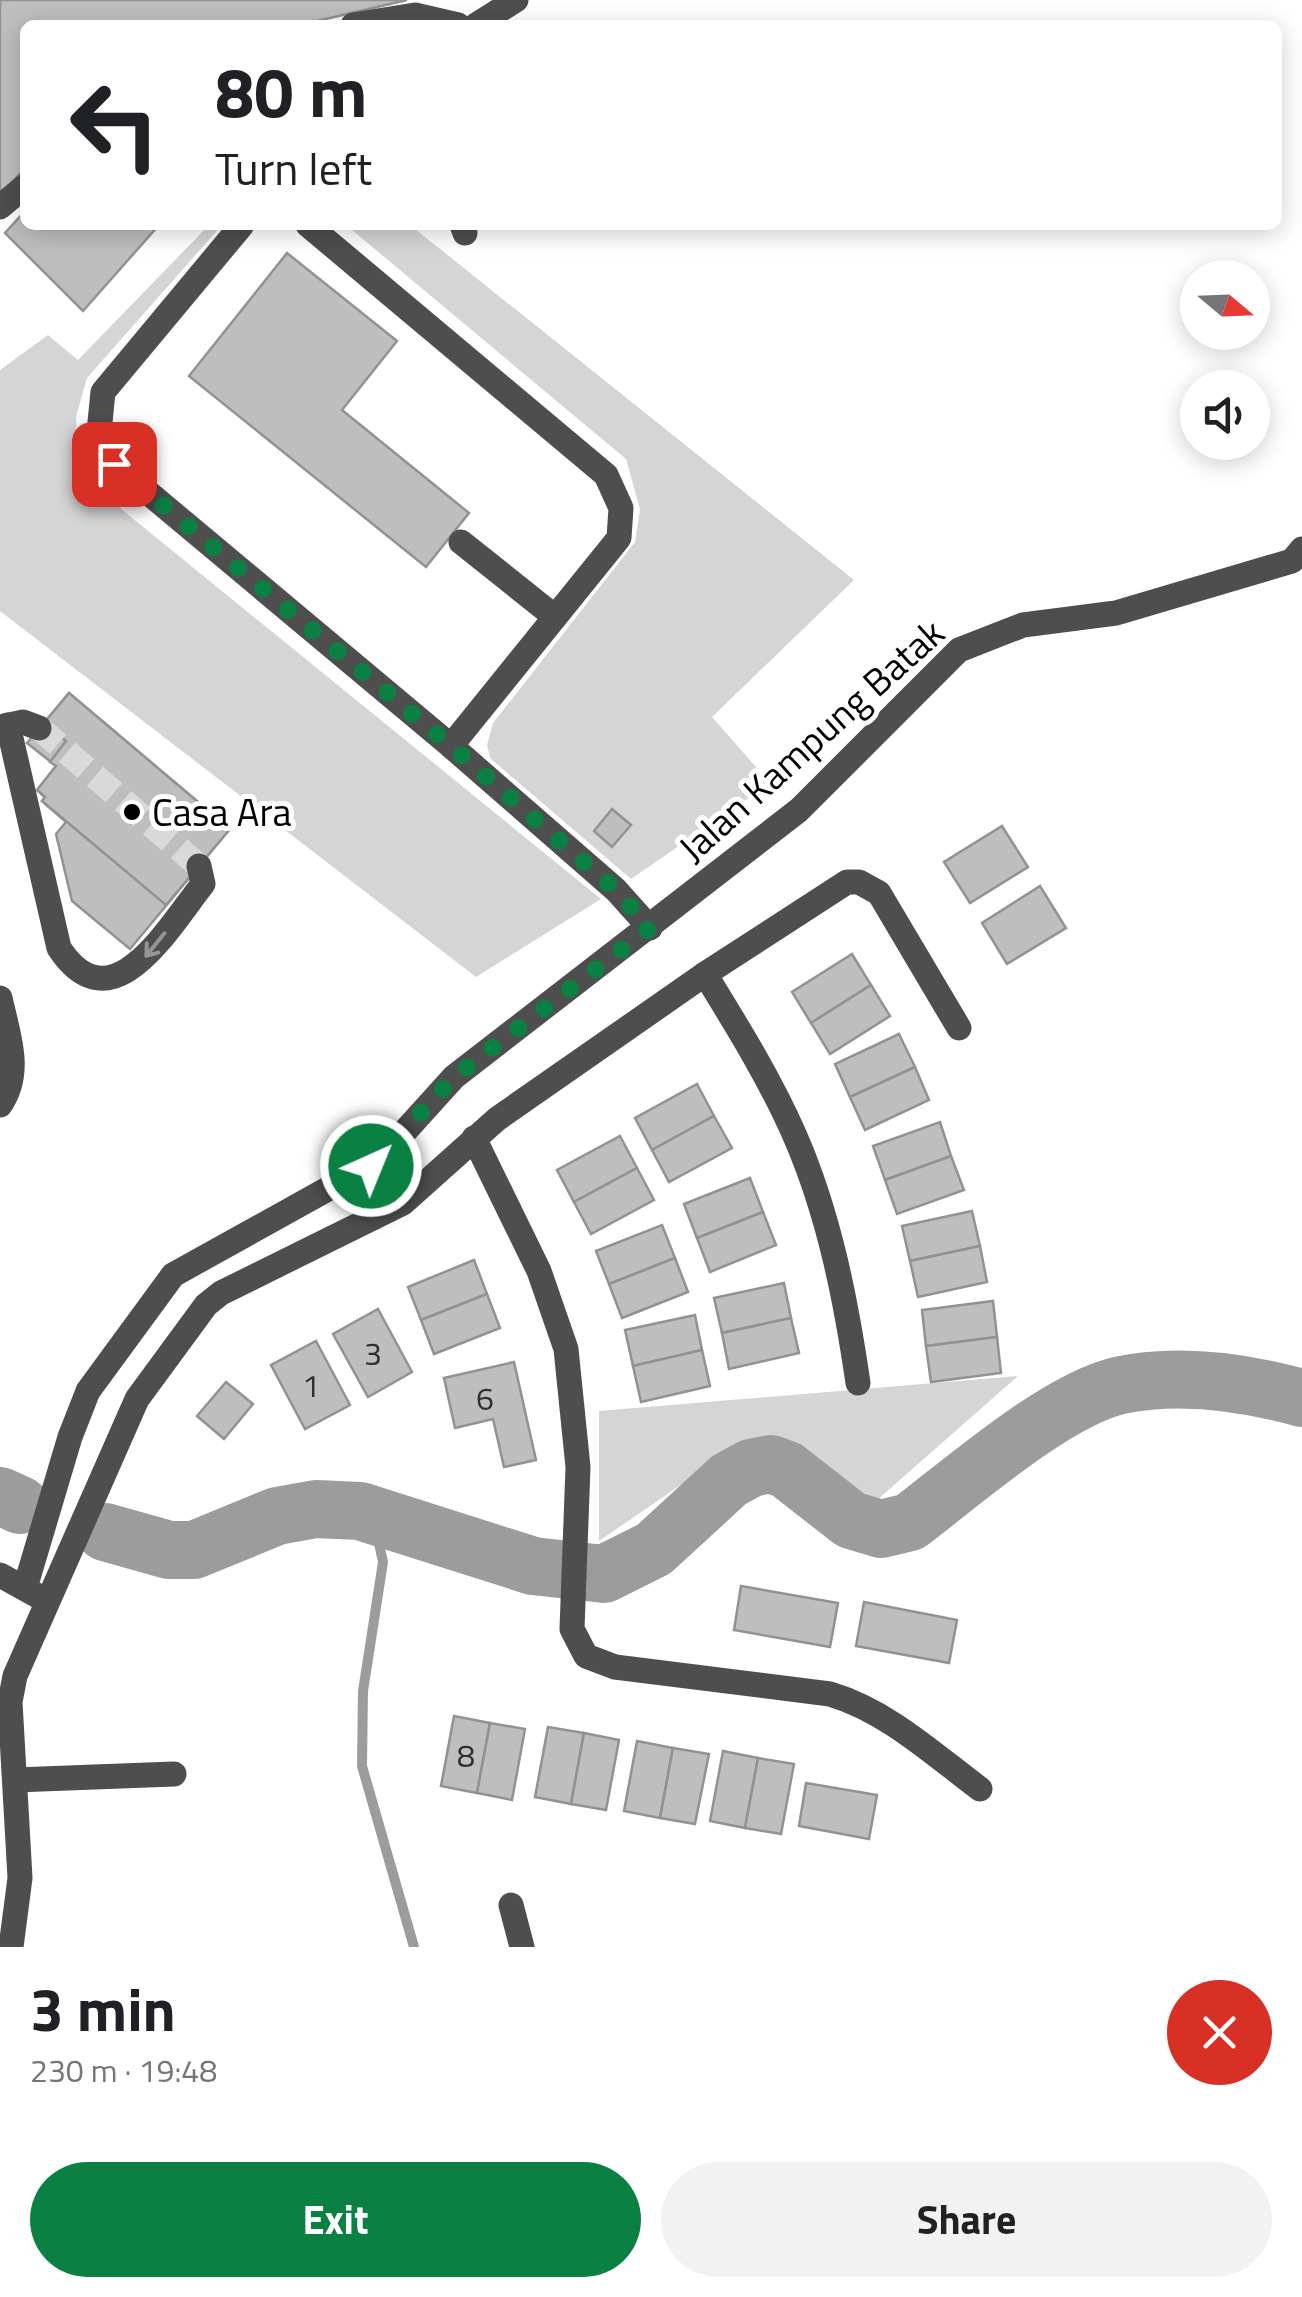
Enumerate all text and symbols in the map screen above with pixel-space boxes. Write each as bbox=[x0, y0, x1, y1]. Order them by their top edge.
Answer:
text: 80 m bbox=[215, 38, 368, 144]
icon: left bbox=[50, 60, 180, 190]
text: Turn left bbox=[215, 134, 372, 202]
north arrow bbox=[1180, 260, 1270, 350]
map controls bbox=[1180, 260, 1270, 460]
button: sound bbox=[1180, 370, 1270, 460]
pin bbox=[72, 422, 157, 507]
icon: arrive bbox=[87, 437, 142, 492]
street label: Jalan Kampung Batak bbox=[665, 605, 957, 875]
place label: Casa Ara bbox=[152, 783, 292, 841]
marker: Casa Ara bbox=[121, 801, 143, 823]
one-way arrow bbox=[144, 931, 166, 957]
position arrow bbox=[319, 1114, 423, 1218]
house number: 3 bbox=[364, 1329, 382, 1377]
house number: 1 bbox=[302, 1361, 320, 1409]
house number: 6 bbox=[476, 1374, 494, 1422]
house number: 8 bbox=[457, 1731, 475, 1779]
text: 3 min bbox=[30, 1963, 176, 2054]
button: close bbox=[1167, 1980, 1272, 2085]
text: 230 m · 19:48 bbox=[30, 2046, 217, 2094]
button: Exit bbox=[30, 2162, 641, 2277]
button: Share bbox=[661, 2162, 1272, 2277]

